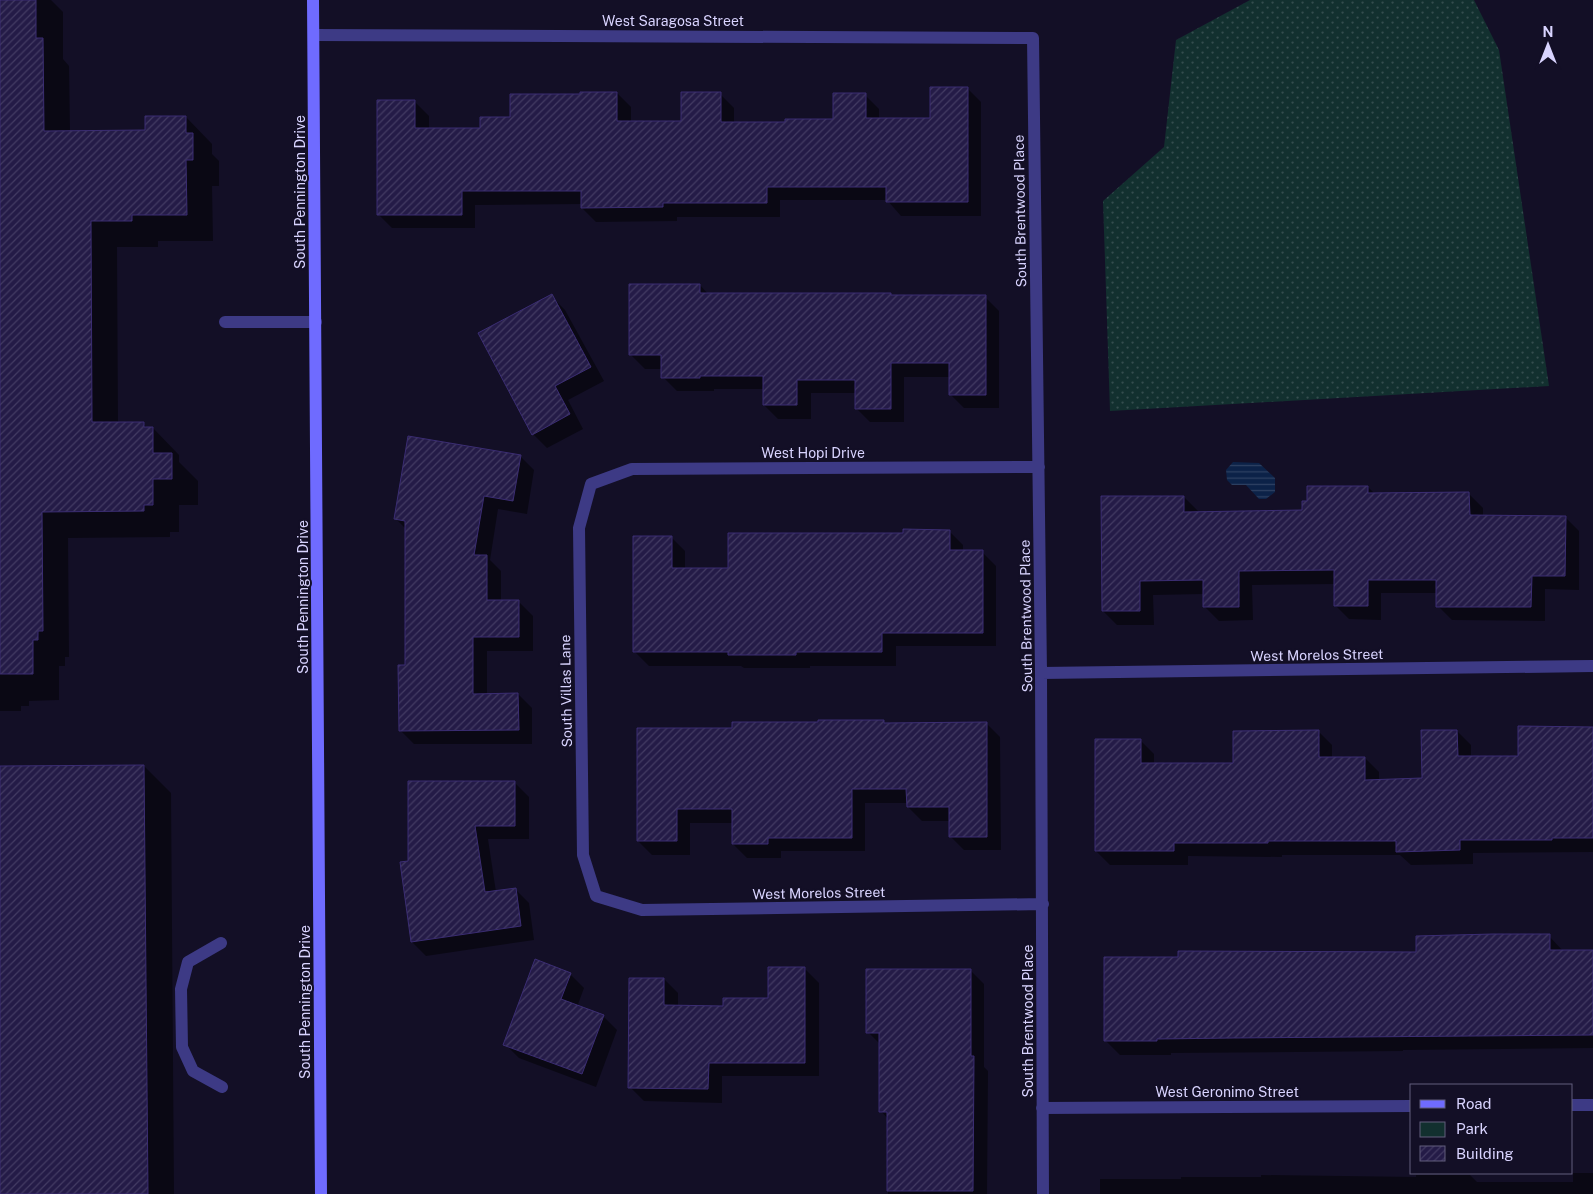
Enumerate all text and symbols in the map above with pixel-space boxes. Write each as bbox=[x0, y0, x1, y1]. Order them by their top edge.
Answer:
street label: West Saragosa Street bbox=[602, 13, 744, 29]
north arrow bbox=[1523, 20, 1573, 70]
text: N bbox=[1543, 24, 1553, 40]
street label: South Pennington Drive bbox=[292, 115, 308, 269]
street label: South Brentwood Place bbox=[1011, 134, 1029, 288]
street label: West Hopi Drive bbox=[761, 445, 865, 461]
street label: South Pennington Drive bbox=[295, 520, 311, 674]
street label: South Brentwood Place bbox=[1017, 539, 1035, 693]
street label: South Villas Lane bbox=[557, 634, 575, 748]
street label: West Morelos Street bbox=[1250, 646, 1384, 664]
street label: West Morelos Street bbox=[752, 884, 886, 902]
street label: South Pennington Drive bbox=[297, 925, 313, 1079]
street label: South Brentwood Place bbox=[1020, 944, 1036, 1097]
street label: West Geronimo Street bbox=[1155, 1084, 1299, 1100]
legend bbox=[1410, 1084, 1573, 1174]
text: Road bbox=[1456, 1095, 1492, 1112]
text: Park bbox=[1456, 1120, 1488, 1137]
text: Building bbox=[1456, 1145, 1514, 1162]

